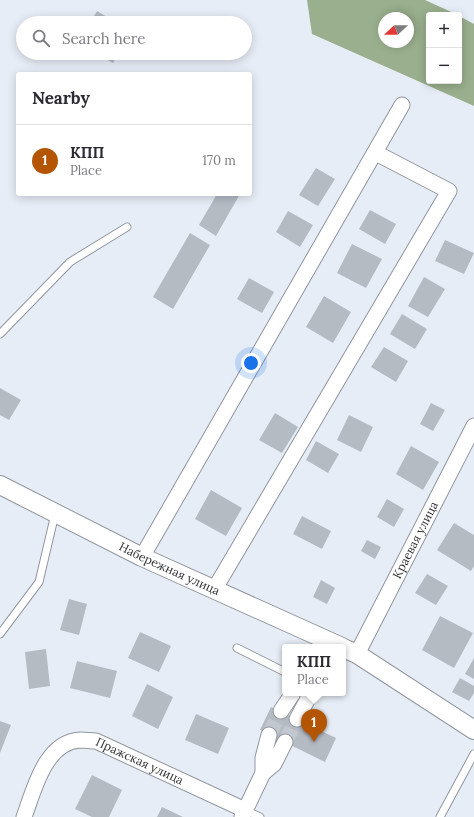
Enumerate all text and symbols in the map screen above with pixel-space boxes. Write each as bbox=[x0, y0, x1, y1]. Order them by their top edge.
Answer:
north arrow bbox=[378, 12, 414, 48]
map controls bbox=[426, 12, 462, 84]
button: + bbox=[426, 12, 462, 48]
search box bbox=[16, 16, 252, 60]
icon: search bbox=[30, 27, 52, 49]
text: Search here bbox=[62, 29, 145, 48]
button: − bbox=[426, 48, 462, 84]
text: Nearby bbox=[32, 87, 90, 109]
text: КПП bbox=[70, 143, 104, 162]
text: 1 bbox=[42, 152, 48, 169]
text: 170 m bbox=[202, 152, 236, 169]
text: Place bbox=[70, 162, 102, 179]
your location bbox=[241, 353, 261, 373]
street label: Краевая улица bbox=[389, 499, 441, 581]
street label: Набережная улица bbox=[117, 539, 222, 598]
popup bbox=[282, 644, 346, 696]
text: КПП bbox=[297, 652, 331, 671]
text: Place bbox=[297, 671, 329, 688]
pin: 1 bbox=[301, 709, 327, 742]
street label: Пражская улица bbox=[93, 734, 186, 787]

